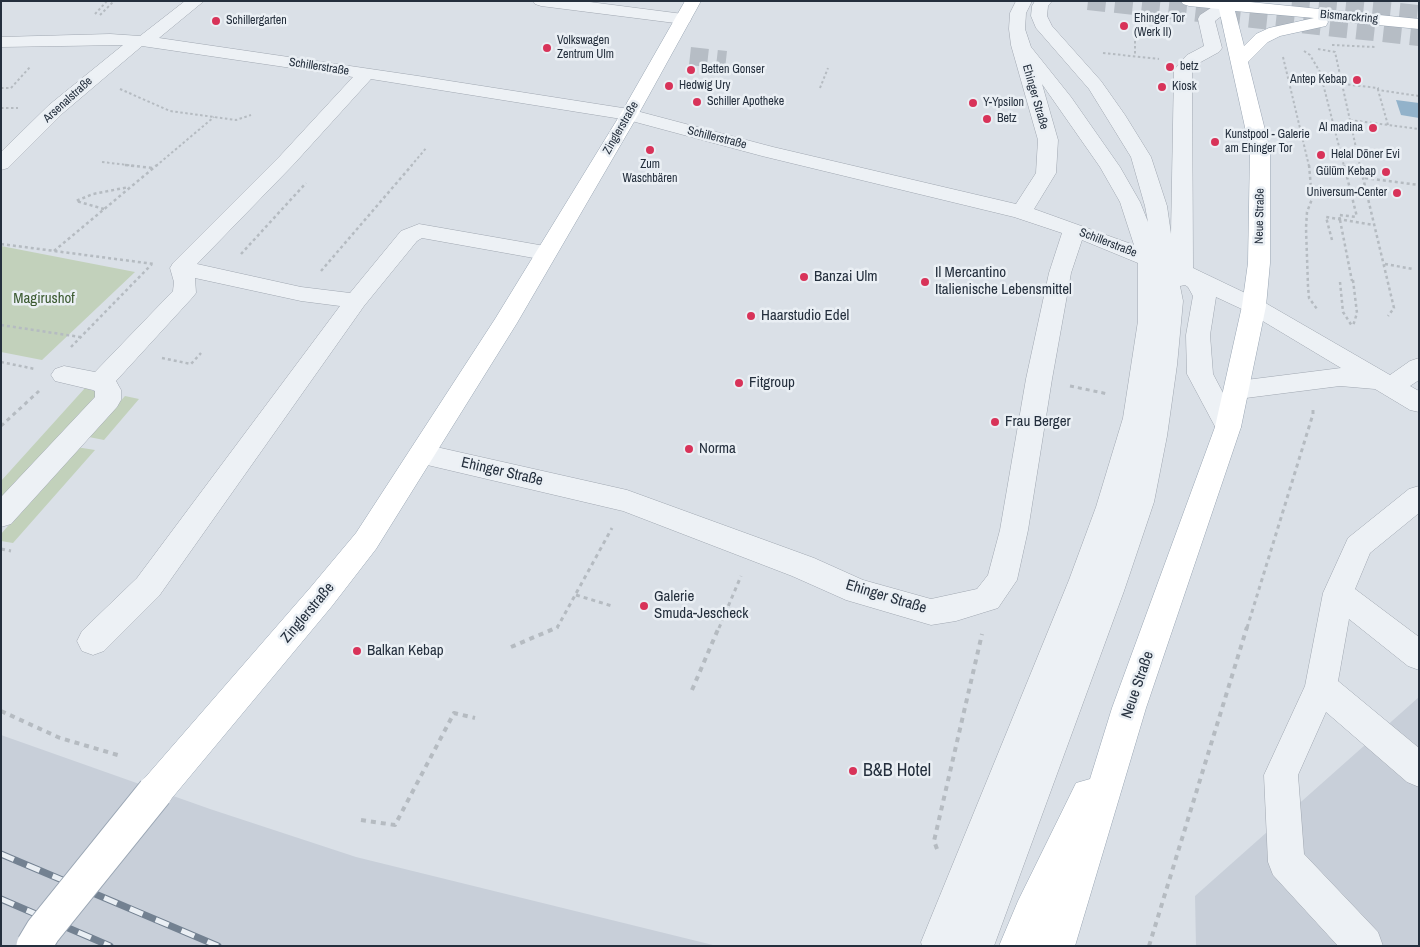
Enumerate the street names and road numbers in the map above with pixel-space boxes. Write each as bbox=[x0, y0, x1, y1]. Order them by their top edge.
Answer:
street label: Bismarckring bbox=[1320, 7, 1378, 27]
street label: Schillerstraße bbox=[288, 55, 350, 79]
street label: Ehinger Straße bbox=[1019, 63, 1051, 131]
street label: Arsenalstraße bbox=[40, 74, 96, 126]
street label: Zinglerstraße bbox=[600, 99, 642, 157]
street label: Schillerstraße bbox=[686, 124, 748, 152]
street label: Neue Straße bbox=[1252, 188, 1268, 244]
street label: Schillerstraße bbox=[1077, 225, 1139, 261]
street label: Ehinger Straße bbox=[459, 454, 545, 490]
street label: Ehinger Straße bbox=[843, 576, 929, 618]
street label: Zinglerstraße bbox=[278, 579, 338, 647]
street label: Neue Straße bbox=[1118, 649, 1158, 721]

